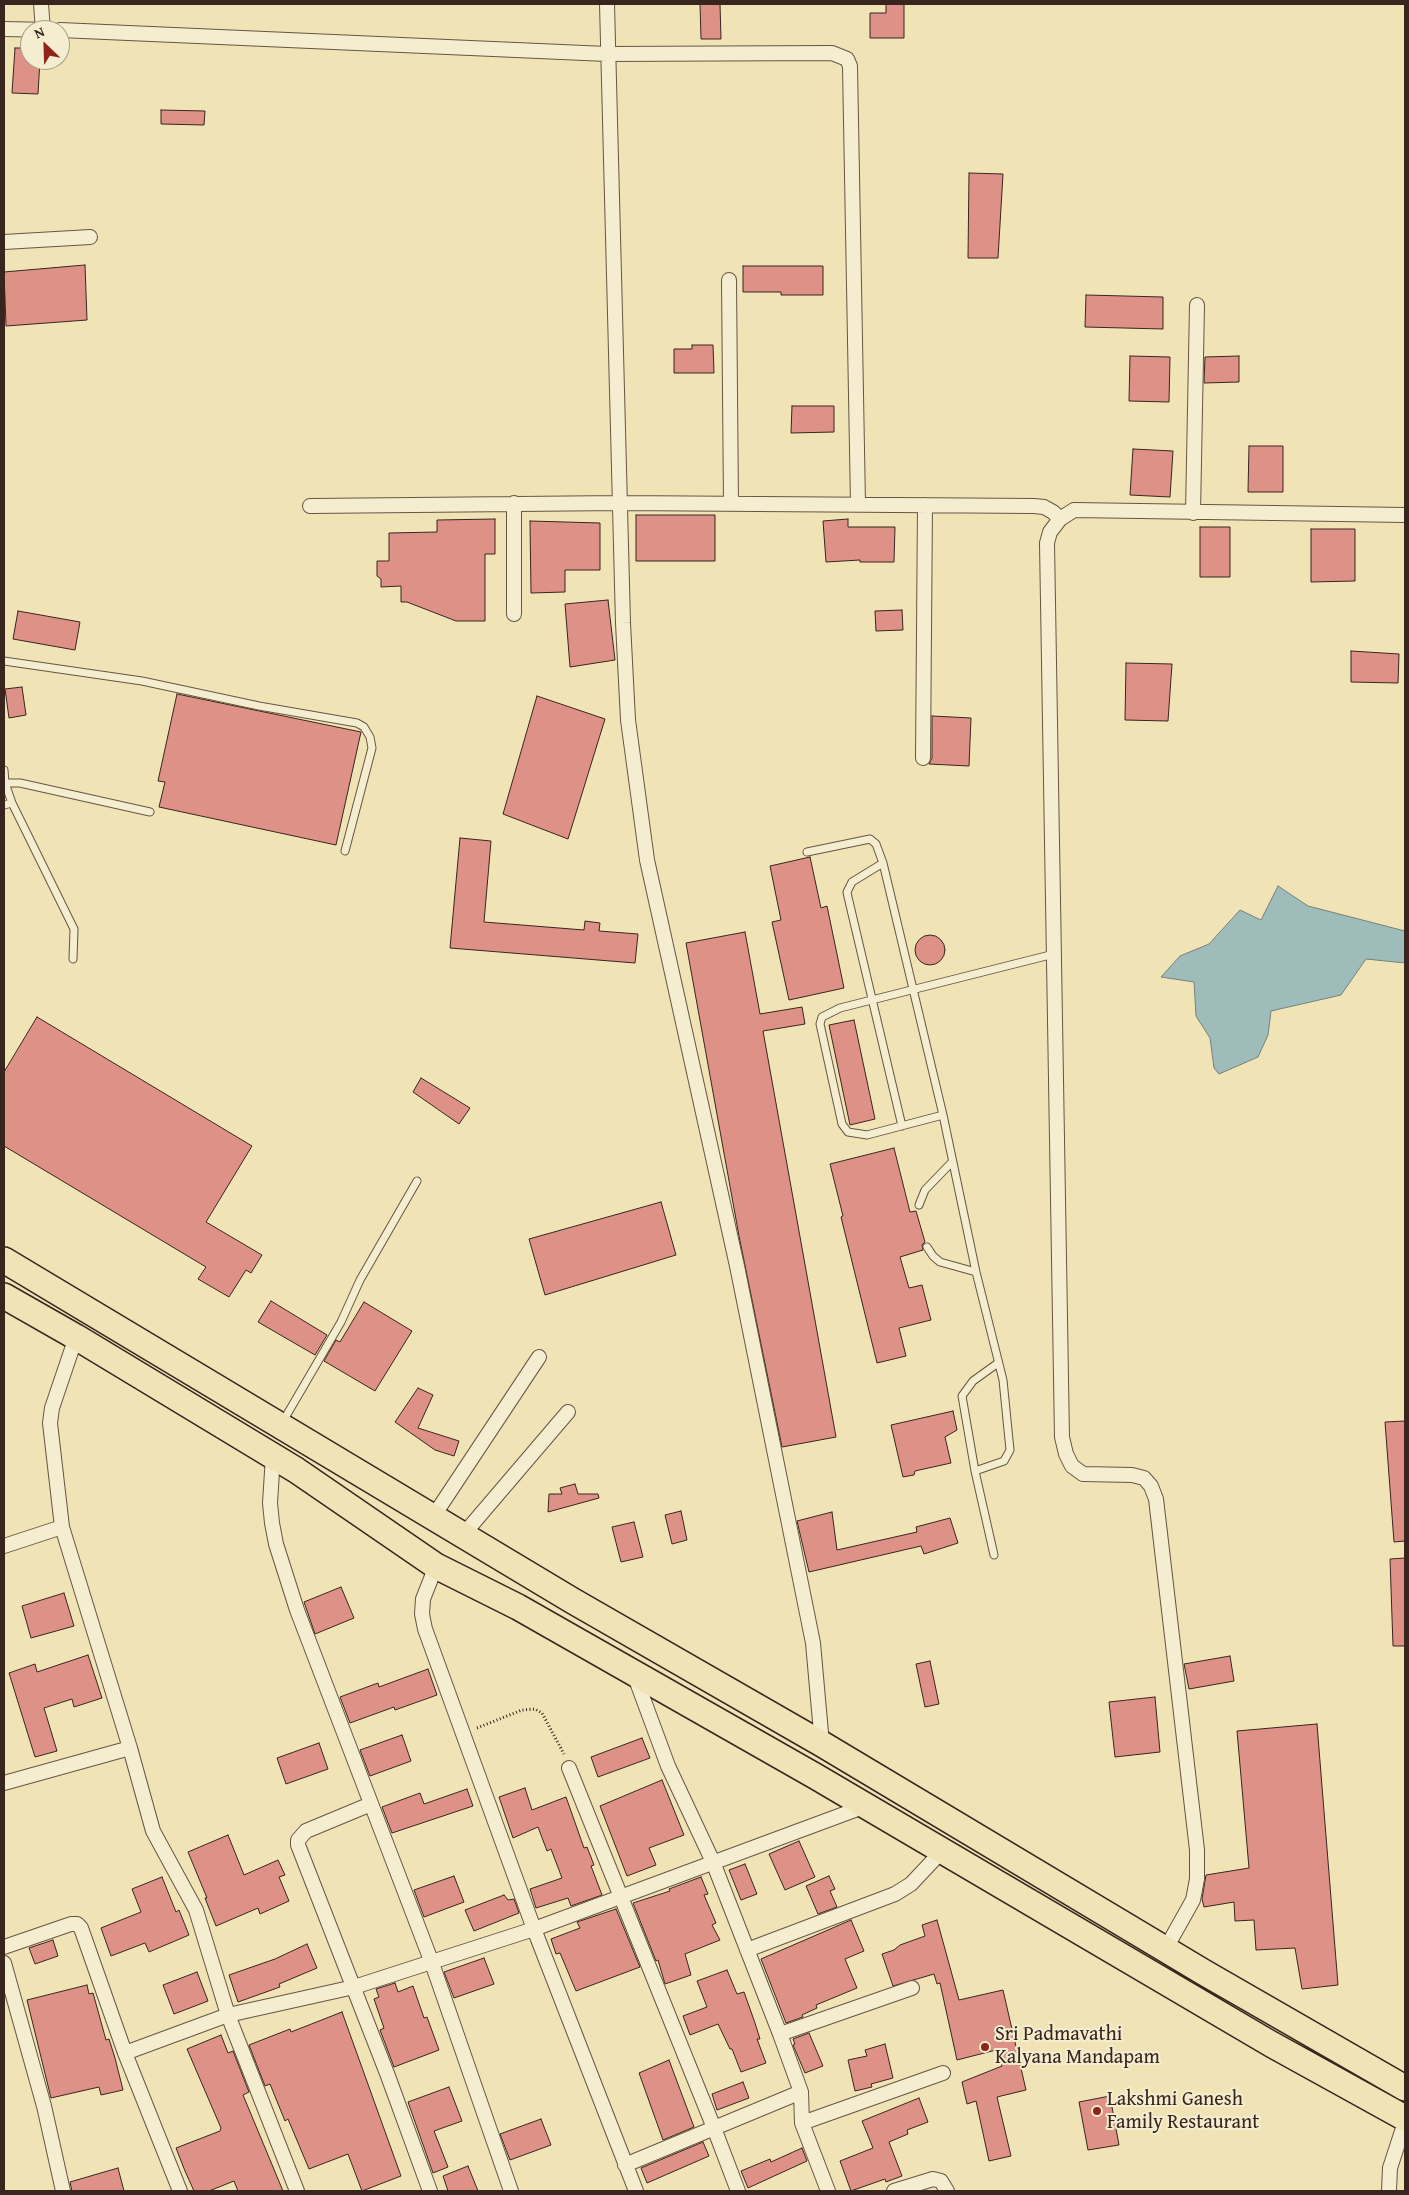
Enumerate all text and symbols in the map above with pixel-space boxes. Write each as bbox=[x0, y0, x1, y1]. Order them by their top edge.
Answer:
north arrow bbox=[20, 20, 70, 70]
text: N bbox=[31, 21, 48, 43]
place label: Sri Padmavathi Kalyana Mandapam bbox=[995, 2023, 1160, 2070]
marker: Sri Padmavathi Kalyana Mandapam bbox=[979, 2041, 991, 2053]
place label: Lakshmi Ganesh Family Restaurant bbox=[1107, 2088, 1259, 2135]
marker: Lakshmi Ganesh Family Restaurant bbox=[1091, 2105, 1103, 2117]

